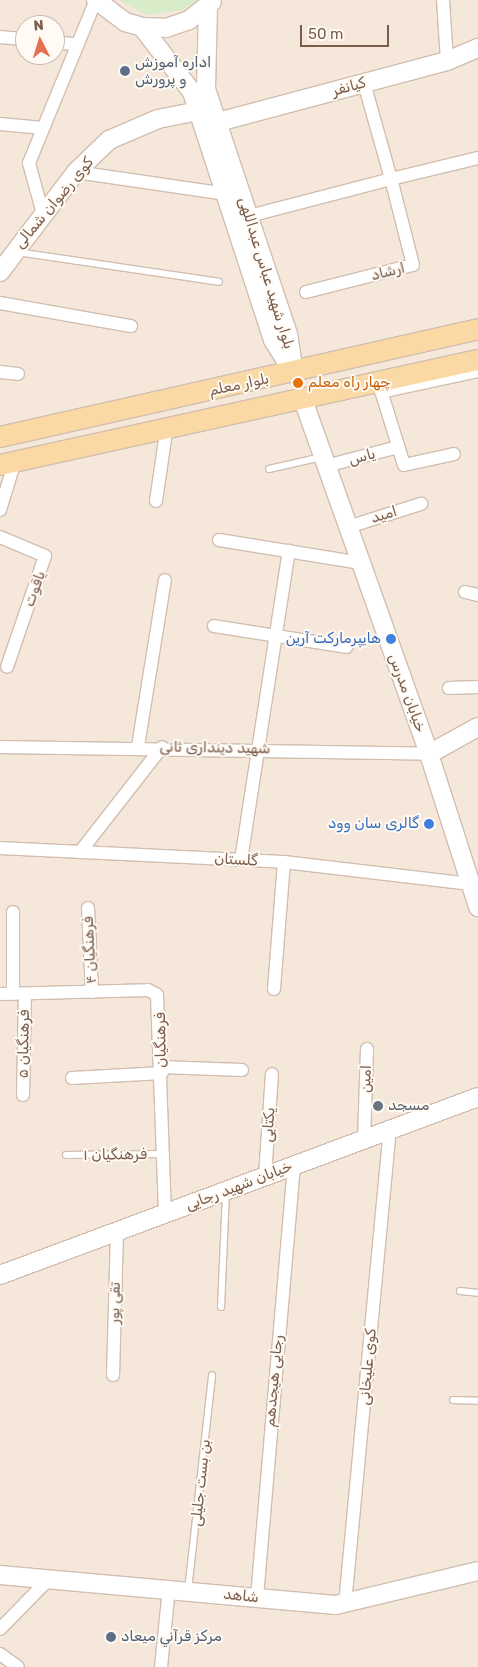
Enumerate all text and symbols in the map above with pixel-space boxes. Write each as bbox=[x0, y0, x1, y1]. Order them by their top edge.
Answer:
north arrow bbox=[15, 15, 65, 65]
scale bar bbox=[303, 15, 392, 47]
text: N bbox=[33, 17, 44, 34]
text: 50 m bbox=[308, 25, 343, 43]
place label: اداره آموزش و پرورش bbox=[135, 53, 211, 88]
marker: اداره آموزش و پرورش bbox=[119, 65, 131, 77]
street label: کیانفر bbox=[330, 74, 368, 100]
street label: کوی رضوان شمالی bbox=[11, 154, 97, 252]
street label: بلوار شهید عباس عبداللهی bbox=[234, 195, 298, 351]
street label: ارشاد bbox=[369, 259, 407, 285]
street label: بلوار معلم bbox=[207, 370, 271, 400]
place label: چهار راه معلم bbox=[308, 374, 391, 392]
marker: چهار راه معلم bbox=[292, 377, 304, 389]
street label: یاس bbox=[347, 445, 377, 469]
street label: امید bbox=[369, 503, 399, 527]
street label: یاقوت bbox=[20, 569, 50, 609]
place label: هایپرمارکت آرین bbox=[286, 630, 381, 648]
marker: هایپرمارکت آرین bbox=[385, 633, 397, 645]
street label: خیابان مدرس bbox=[384, 651, 430, 735]
street label: شهید دینداری ثانی bbox=[159, 738, 271, 758]
place label: گالری سان وود bbox=[328, 815, 419, 833]
marker: گالری سان وود bbox=[423, 818, 435, 830]
street label: گلستان bbox=[214, 850, 258, 870]
street label: فرهنگیان ۴ bbox=[79, 916, 101, 984]
street label: فرهنگیان ۵ bbox=[14, 1010, 34, 1078]
street label: فرهنگیان bbox=[152, 1012, 170, 1068]
street label: امین bbox=[357, 1065, 375, 1093]
place label: مسجد bbox=[388, 1097, 429, 1115]
marker: مسجد bbox=[372, 1100, 384, 1112]
street label: یکتایی bbox=[259, 1107, 279, 1143]
street label: فرهنگیان ۱ bbox=[83, 1145, 147, 1165]
street label: خیابان شهید رجایی bbox=[183, 1157, 295, 1215]
street label: تقی پور bbox=[106, 1282, 124, 1324]
street label: کوی علیخانی bbox=[356, 1328, 380, 1406]
street label: رجایی هیجدهم bbox=[261, 1334, 287, 1428]
street label: بن بست جلیلی bbox=[187, 1438, 215, 1528]
street label: شاهد bbox=[222, 1585, 260, 1607]
place label: مركز قرآني ميعاد bbox=[121, 1628, 222, 1646]
marker: مركز قرآني ميعاد bbox=[105, 1631, 117, 1643]

